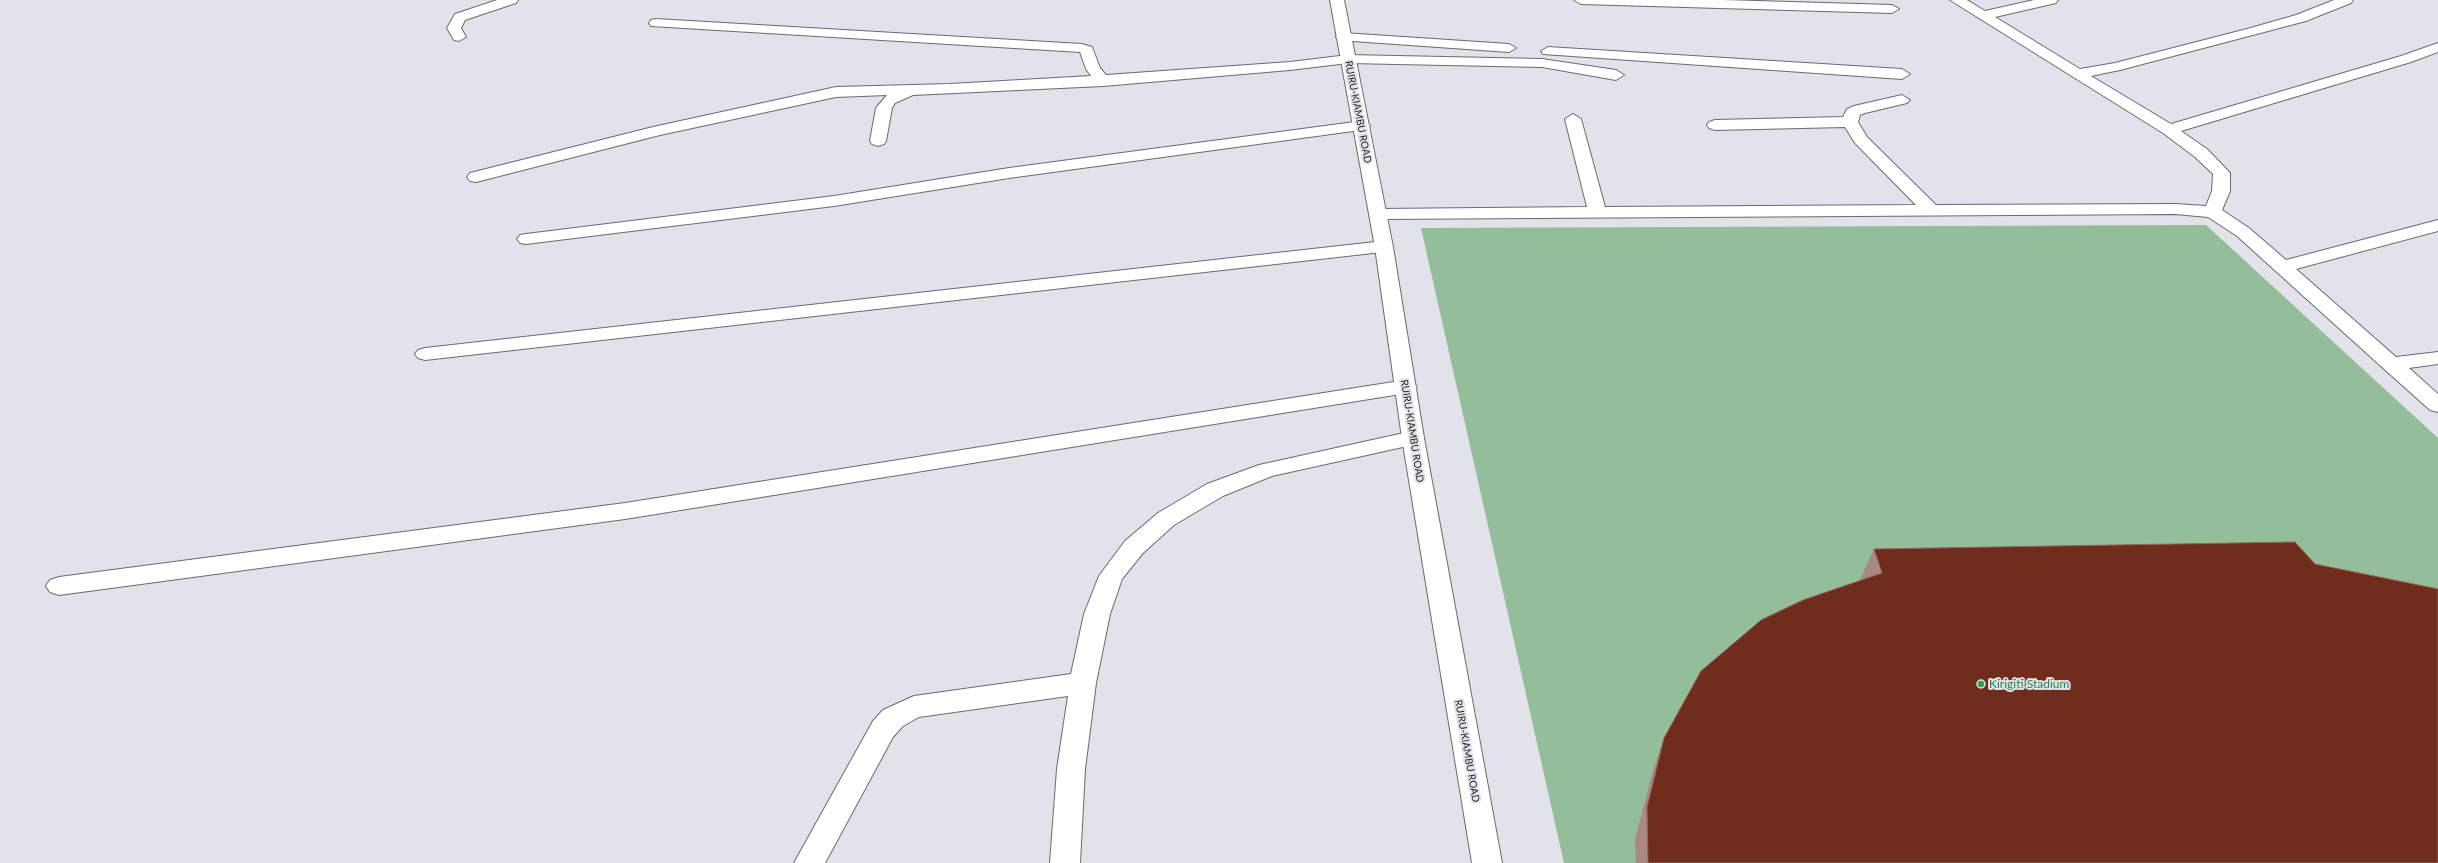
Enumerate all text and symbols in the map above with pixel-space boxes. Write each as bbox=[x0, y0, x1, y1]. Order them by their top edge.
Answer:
street label: RUIRU-KIAMBU ROAD bbox=[1342, 60, 1374, 164]
street label: RUIRU-KIAMBU ROAD bbox=[1398, 379, 1426, 483]
place label: Kirigiti Stadium bbox=[1989, 677, 2069, 691]
marker: Kirigiti Stadium bbox=[1976, 679, 1986, 689]
street label: RUIRU-KIAMBU ROAD bbox=[1452, 699, 1482, 803]

